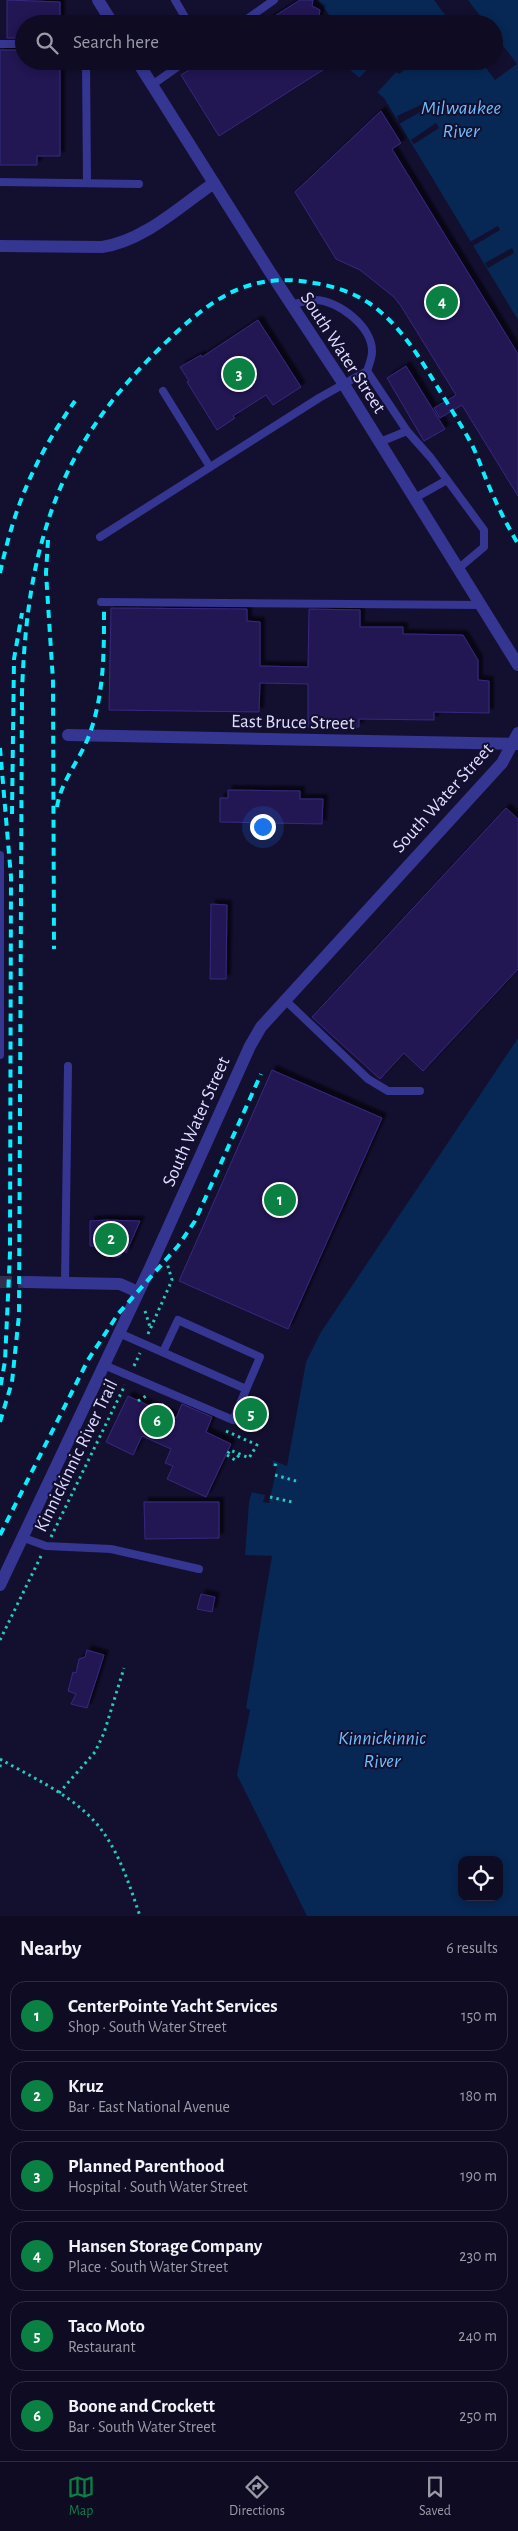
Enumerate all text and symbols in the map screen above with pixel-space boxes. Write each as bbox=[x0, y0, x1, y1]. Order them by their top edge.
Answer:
search box bbox=[15, 15, 503, 70]
icon: search bbox=[33, 29, 61, 57]
text: Search here bbox=[73, 33, 159, 52]
water label: Milwaukee River bbox=[421, 98, 501, 141]
pin: 4 bbox=[426, 283, 458, 321]
street label: South Water Street bbox=[297, 289, 389, 417]
pin: 3 bbox=[223, 355, 255, 393]
street label: East Bruce Street bbox=[231, 712, 355, 733]
street label: South Water Street bbox=[389, 740, 497, 856]
your location bbox=[250, 814, 276, 840]
street label: South Water Street bbox=[159, 1054, 234, 1189]
pin: 1 bbox=[264, 1181, 296, 1219]
pin: 2 bbox=[95, 1220, 127, 1258]
street label: Kinnickinnic River Trail bbox=[31, 1376, 122, 1535]
pin: 5 bbox=[235, 1395, 267, 1433]
pin: 6 bbox=[141, 1402, 173, 1440]
water label: Kinnickinnic River bbox=[338, 1728, 426, 1771]
map controls bbox=[458, 1856, 503, 1901]
button: locate bbox=[458, 1856, 503, 1901]
text: Nearby bbox=[20, 1938, 81, 1959]
text: 6 results bbox=[446, 1940, 498, 1956]
text: CenterPointe Yacht Services bbox=[68, 1997, 278, 2016]
text: 1 bbox=[34, 2008, 40, 2024]
text: 150 m bbox=[461, 2008, 497, 2024]
text: Shop · South Water Street bbox=[68, 2019, 227, 2035]
text: Kruz bbox=[68, 2077, 104, 2096]
text: 2 bbox=[33, 2088, 41, 2104]
text: 180 m bbox=[460, 2088, 497, 2104]
text: Bar · East National Avenue bbox=[68, 2099, 230, 2115]
text: Planned Parenthood bbox=[68, 2157, 224, 2176]
text: 3 bbox=[34, 2168, 40, 2184]
text: 190 m bbox=[460, 2168, 497, 2184]
text: Hospital · South Water Street bbox=[68, 2179, 248, 2195]
text: Hansen Storage Company bbox=[68, 2237, 262, 2256]
text: 4 bbox=[33, 2248, 41, 2264]
text: 230 m bbox=[459, 2248, 497, 2264]
text: Place · South Water Street bbox=[68, 2259, 228, 2275]
text: Taco Moto bbox=[68, 2317, 145, 2336]
text: 5 bbox=[34, 2328, 40, 2344]
text: 240 m bbox=[458, 2328, 497, 2344]
text: Restaurant bbox=[68, 2339, 136, 2355]
text: Boone and Crockett bbox=[68, 2397, 215, 2416]
text: 6 bbox=[33, 2408, 41, 2424]
text: 250 m bbox=[459, 2408, 497, 2424]
text: Bar · South Water Street bbox=[68, 2419, 216, 2435]
tab: Map bbox=[67, 2473, 95, 2520]
tab: Directions bbox=[229, 2473, 285, 2520]
tab: Saved bbox=[419, 2473, 451, 2520]

